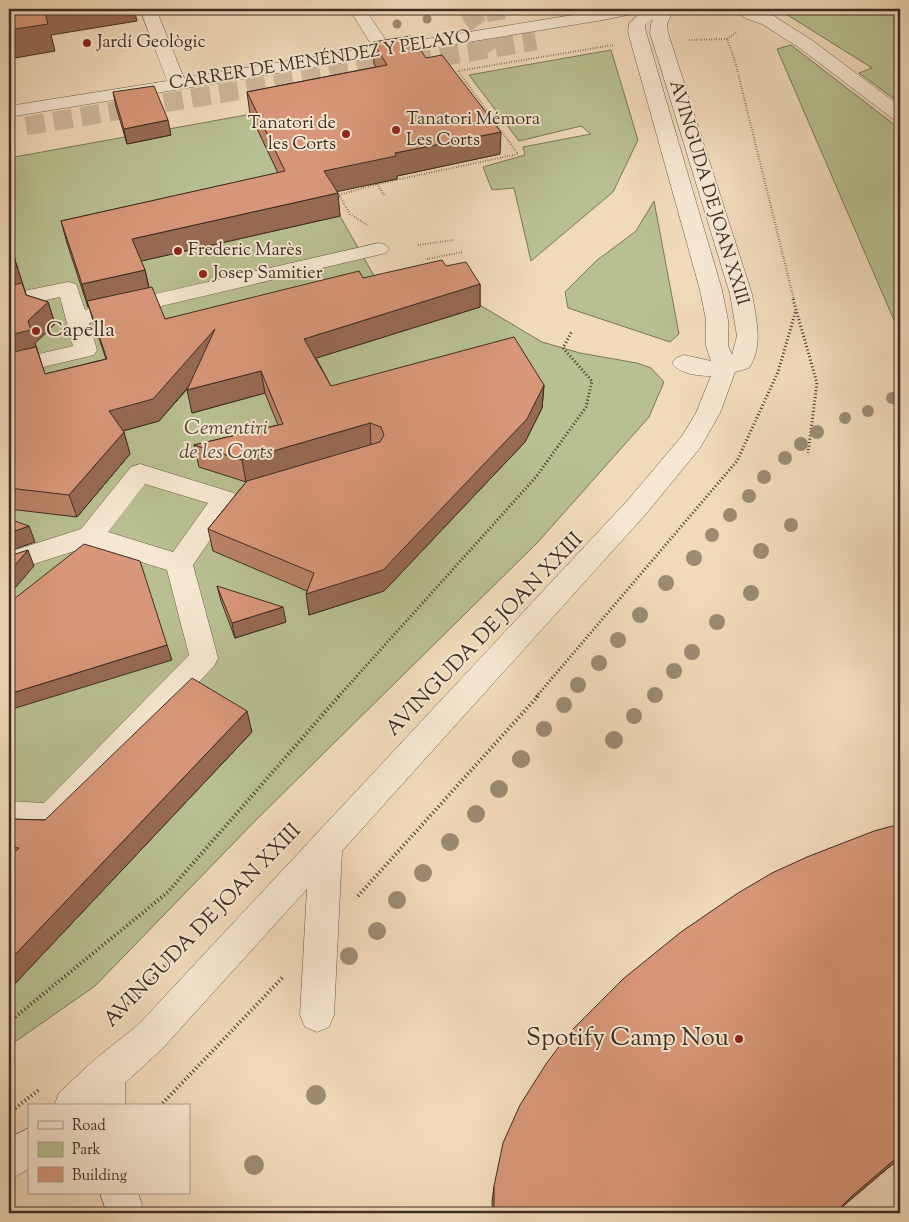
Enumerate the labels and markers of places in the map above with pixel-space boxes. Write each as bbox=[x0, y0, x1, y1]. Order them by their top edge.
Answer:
place label: Jardí Geològic bbox=[96, 30, 206, 56]
marker: Jardí Geològic bbox=[81, 37, 93, 49]
place label: Tanatori Mémora Les Corts bbox=[406, 107, 540, 154]
place label: Tanatori de les Corts bbox=[248, 111, 336, 158]
marker: Tanatori Mémora Les Corts bbox=[390, 124, 402, 136]
marker: Tanatori de les Corts bbox=[340, 128, 352, 140]
place label: Frederic Marès bbox=[188, 238, 302, 264]
marker: Frederic Marès bbox=[172, 245, 184, 257]
place label: Josep Samitier bbox=[212, 261, 323, 287]
marker: Josep Samitier bbox=[197, 268, 209, 280]
place label: Capella bbox=[46, 316, 115, 346]
marker: Capella bbox=[30, 325, 42, 337]
place label: Spotify Camp Nou bbox=[526, 1021, 729, 1057]
marker: Spotify Camp Nou bbox=[733, 1033, 745, 1045]

